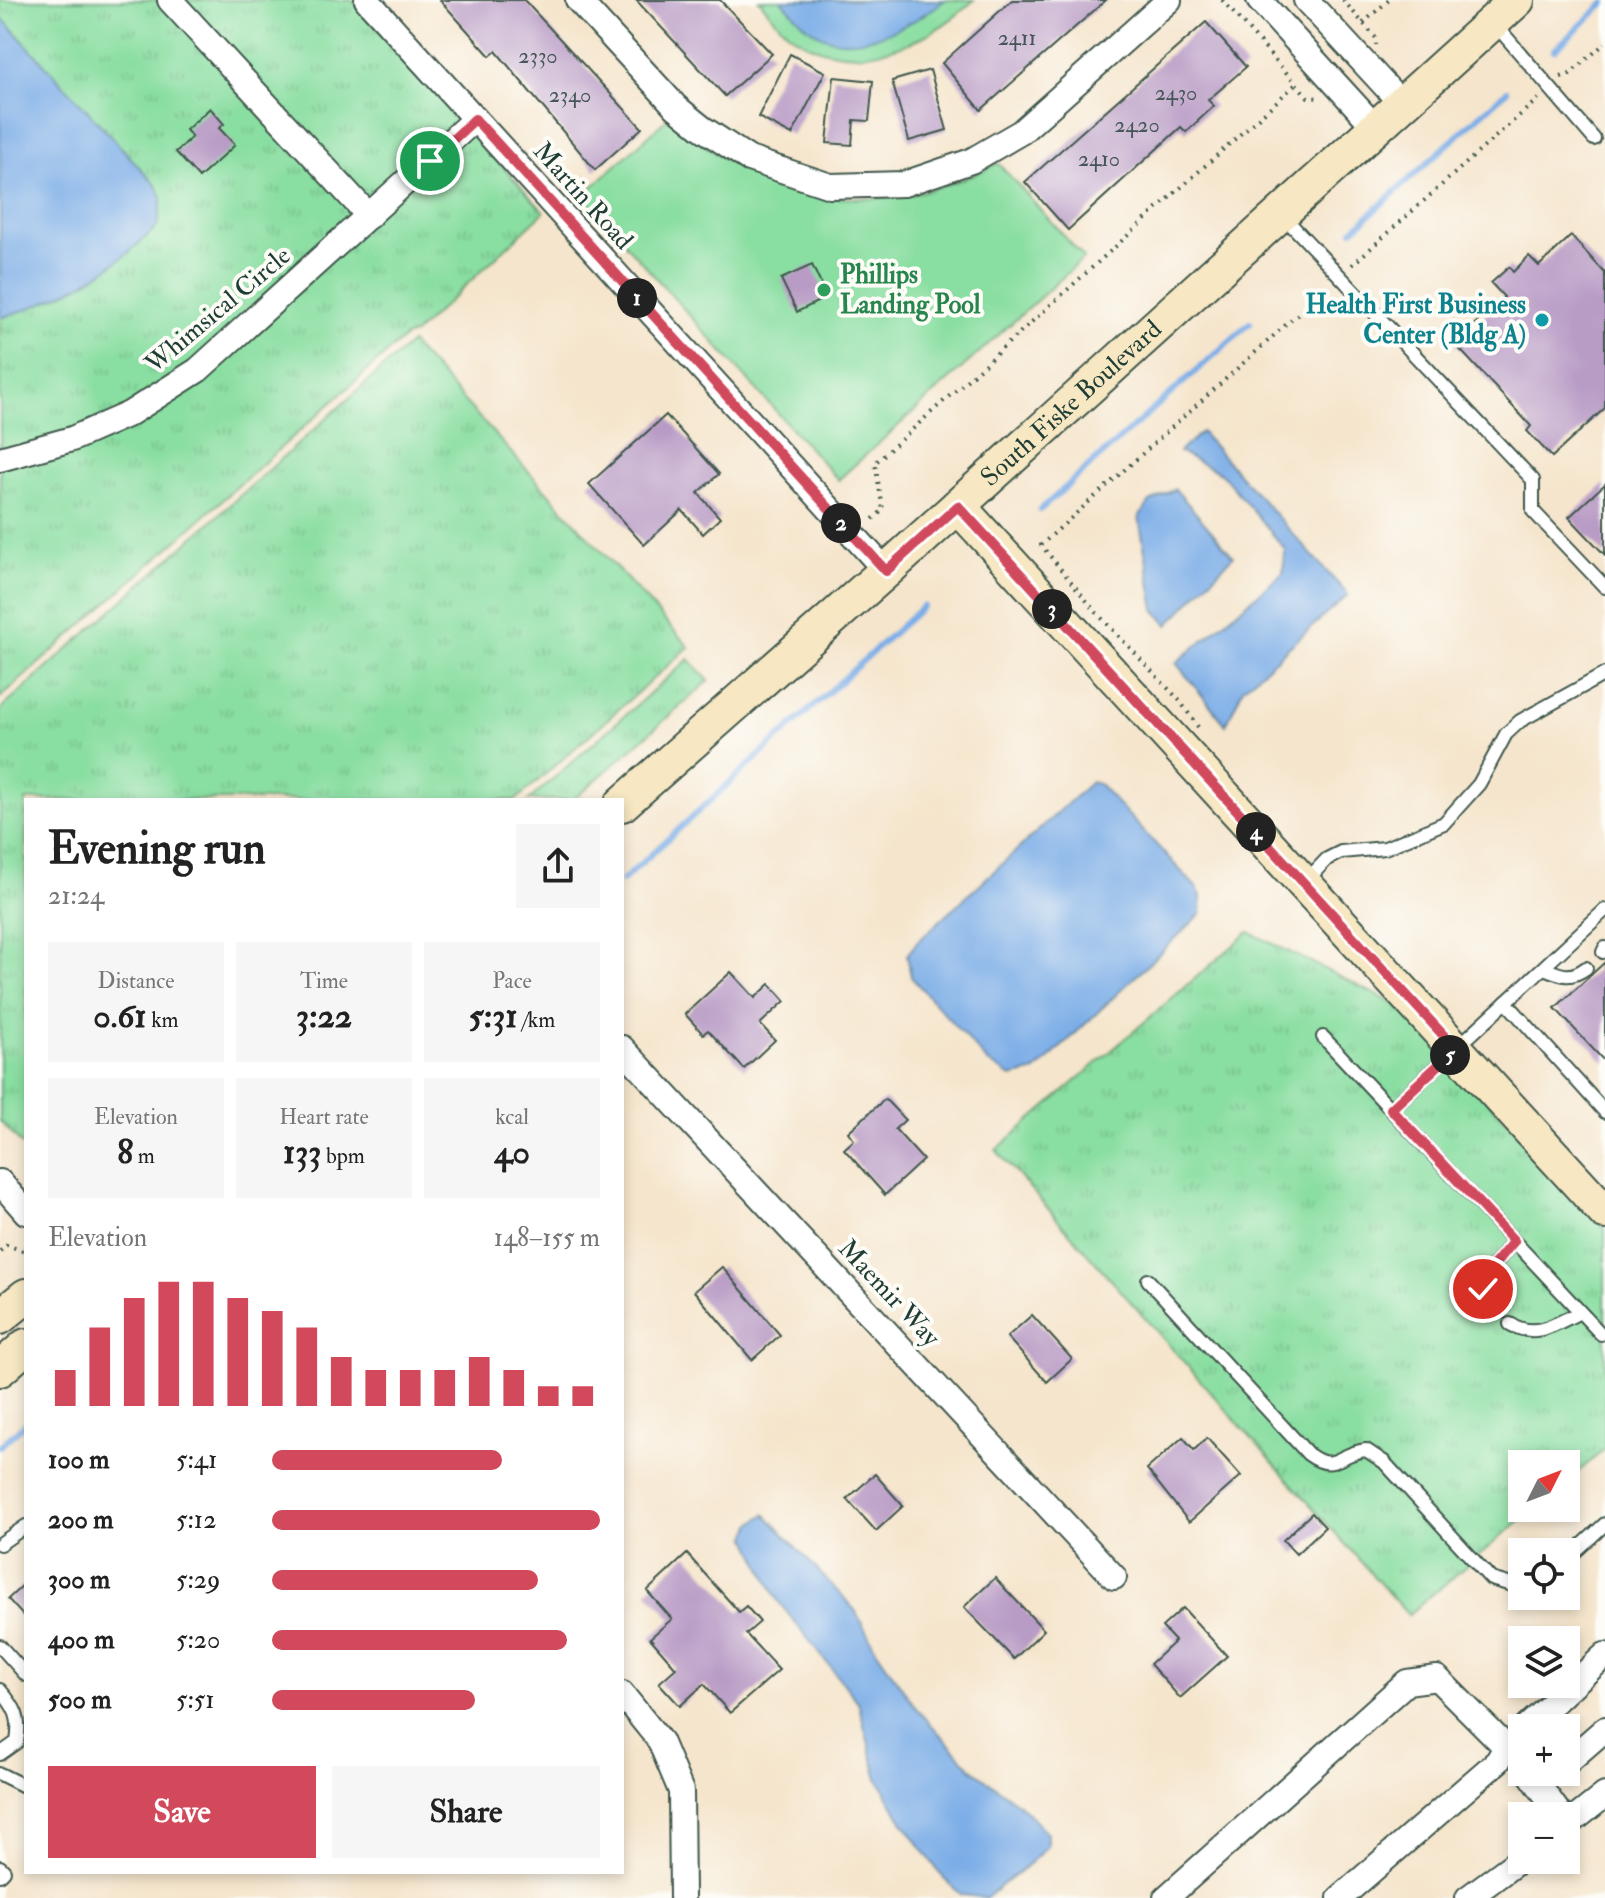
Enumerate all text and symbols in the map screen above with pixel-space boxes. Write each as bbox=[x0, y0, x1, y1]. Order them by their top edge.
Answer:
house number: 2411 bbox=[998, 24, 1036, 52]
house number: 2330 bbox=[518, 42, 558, 70]
house number: 2430 bbox=[1155, 79, 1197, 107]
house number: 2340 bbox=[549, 81, 591, 109]
house number: 2420 bbox=[1114, 111, 1160, 139]
pin bbox=[396, 127, 464, 195]
street label: Martin Road bbox=[526, 136, 640, 257]
icon: arrive bbox=[408, 139, 452, 183]
house number: 2410 bbox=[1078, 145, 1120, 173]
street label: Whimsical Circle bbox=[138, 240, 297, 381]
place label: Phillips Landing Pool bbox=[840, 259, 981, 322]
pin: 1 bbox=[617, 278, 657, 318]
marker: Phillips Landing Pool bbox=[815, 281, 833, 299]
text: 1 bbox=[633, 284, 641, 312]
place label: Health First Business Center (Bldg A) bbox=[1305, 289, 1526, 352]
marker: Health First Business Center (Bldg A) bbox=[1533, 311, 1551, 329]
street label: South Fiske Boulevard bbox=[974, 313, 1169, 493]
pin: 2 bbox=[821, 503, 861, 543]
text: 2 bbox=[835, 509, 847, 537]
pin: 3 bbox=[1032, 589, 1072, 629]
text: 3 bbox=[1048, 595, 1056, 623]
pin: 4 bbox=[1236, 812, 1276, 852]
text: 4 bbox=[1250, 818, 1262, 846]
text: Evening run bbox=[48, 822, 266, 877]
button: share bbox=[516, 824, 600, 908]
text: 21:24 bbox=[48, 880, 104, 912]
text: Distance bbox=[98, 967, 174, 995]
text: Time bbox=[300, 967, 348, 995]
text: Pace bbox=[492, 967, 532, 995]
text: 0.61 bbox=[93, 995, 147, 1038]
text: 3:22 bbox=[296, 995, 352, 1038]
text: 5:31 bbox=[469, 995, 517, 1038]
text: km bbox=[147, 1006, 179, 1034]
text: /km bbox=[517, 1006, 555, 1034]
pin: 5 bbox=[1430, 1035, 1470, 1075]
text: 5 bbox=[1445, 1041, 1455, 1069]
text: Elevation bbox=[94, 1103, 178, 1131]
text: Heart rate bbox=[279, 1103, 369, 1131]
text: kcal bbox=[495, 1103, 529, 1131]
text: 8 bbox=[117, 1131, 133, 1174]
text: 133 bbox=[283, 1131, 321, 1174]
text: 40 bbox=[494, 1131, 530, 1174]
text: m bbox=[133, 1142, 155, 1170]
text: bpm bbox=[321, 1142, 365, 1170]
text: Elevation bbox=[48, 1222, 147, 1254]
text: 148–155 m bbox=[494, 1222, 600, 1254]
street label: Maemir Way bbox=[831, 1233, 947, 1354]
pin bbox=[1449, 1255, 1517, 1323]
icon: check bbox=[1461, 1267, 1505, 1311]
text: 100 m bbox=[48, 1444, 109, 1476]
text: 5:41 bbox=[176, 1444, 217, 1476]
north arrow bbox=[1508, 1450, 1580, 1522]
map controls bbox=[1508, 1450, 1580, 1874]
text: 200 m bbox=[48, 1504, 113, 1536]
text: 5:12 bbox=[176, 1504, 216, 1536]
button: locate bbox=[1508, 1538, 1580, 1610]
text: 300 m bbox=[48, 1564, 110, 1596]
text: 5:29 bbox=[176, 1564, 220, 1596]
text: 400 m bbox=[48, 1624, 114, 1656]
text: 5:20 bbox=[176, 1624, 220, 1656]
button: layers bbox=[1508, 1626, 1580, 1698]
text: 500 m bbox=[48, 1684, 112, 1716]
text: 5:51 bbox=[176, 1684, 215, 1716]
button: + bbox=[1508, 1714, 1580, 1786]
button: Save bbox=[48, 1766, 316, 1858]
button: Share bbox=[332, 1766, 600, 1858]
button: − bbox=[1508, 1802, 1580, 1874]

